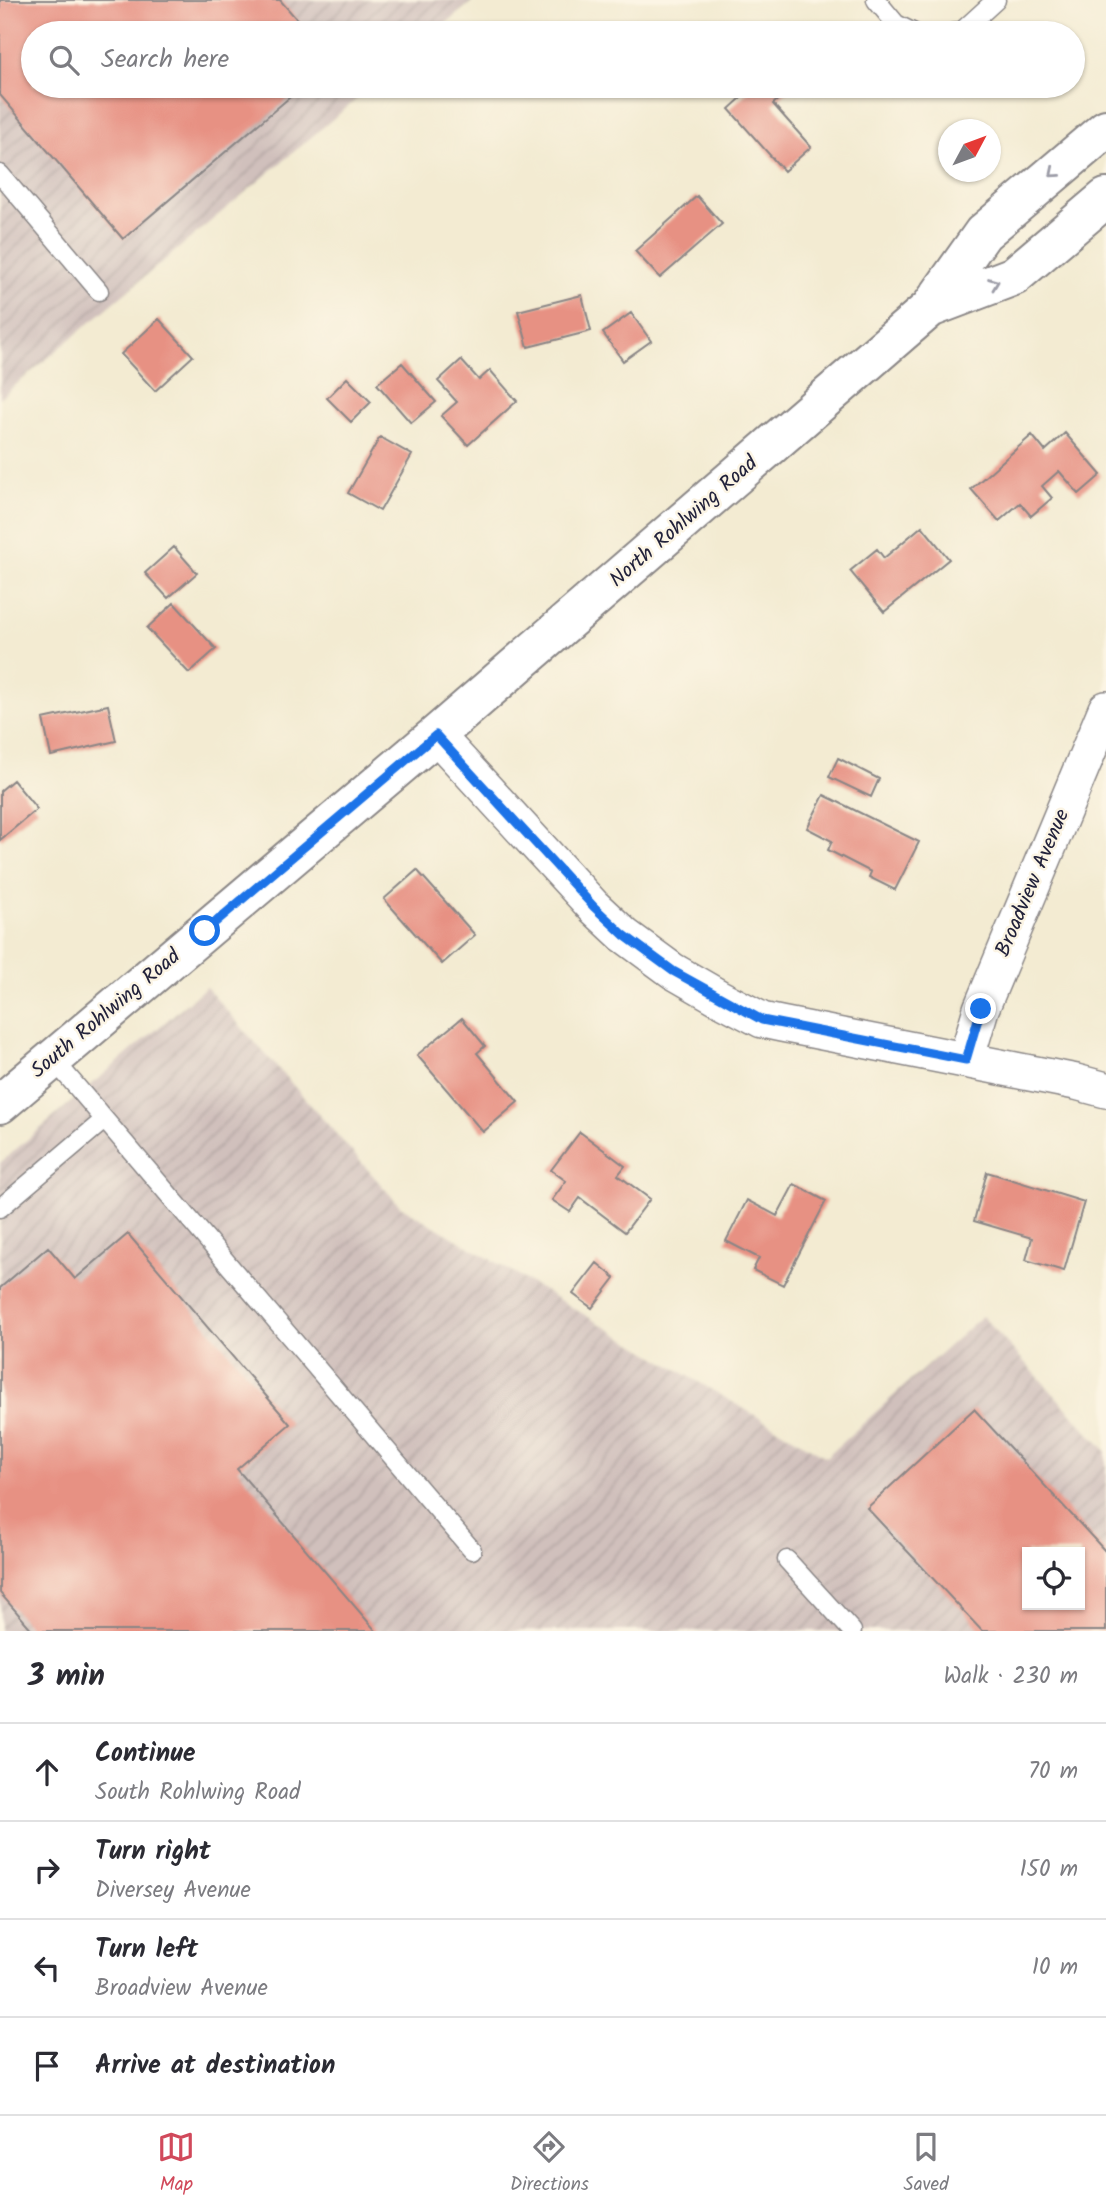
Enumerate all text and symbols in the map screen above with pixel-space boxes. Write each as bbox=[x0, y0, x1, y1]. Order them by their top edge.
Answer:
search box bbox=[21, 21, 1085, 98]
text: Search here bbox=[101, 39, 229, 81]
icon: search bbox=[45, 41, 83, 79]
north arrow bbox=[938, 119, 1001, 182]
one-way arrow bbox=[1049, 165, 1062, 177]
one-way arrow bbox=[987, 278, 999, 292]
street label: North Rohlwing Road bbox=[602, 448, 766, 596]
street label: Broadview Avenue bbox=[987, 803, 1079, 962]
route start bbox=[189, 915, 220, 946]
street label: South Rohlwing Road bbox=[24, 941, 189, 1087]
route end bbox=[965, 993, 996, 1024]
map controls bbox=[1022, 1547, 1085, 1610]
button: locate bbox=[1022, 1547, 1085, 1610]
text: 3 min bbox=[28, 1653, 105, 1701]
text: Walk · 230 m bbox=[943, 1659, 1078, 1695]
text: Continue bbox=[95, 1733, 196, 1775]
icon: ahead bbox=[28, 1753, 66, 1791]
text: 70 m bbox=[1028, 1754, 1078, 1790]
text: South Rohlwing Road bbox=[95, 1775, 300, 1811]
text: Turn right bbox=[95, 1831, 211, 1873]
icon: right bbox=[28, 1851, 66, 1889]
text: 150 m bbox=[1019, 1852, 1078, 1888]
text: Diversey Avenue bbox=[95, 1873, 251, 1909]
text: Turn left bbox=[95, 1929, 198, 1971]
icon: left bbox=[28, 1949, 66, 1987]
text: 10 m bbox=[1032, 1950, 1078, 1986]
text: Broadview Avenue bbox=[95, 1971, 268, 2007]
text: Arrive at destination bbox=[95, 2045, 335, 2087]
icon: arrive bbox=[28, 2047, 66, 2085]
tab: Map bbox=[157, 2128, 195, 2200]
tab: Directions bbox=[510, 2128, 589, 2200]
tab: Saved bbox=[904, 2128, 949, 2200]

